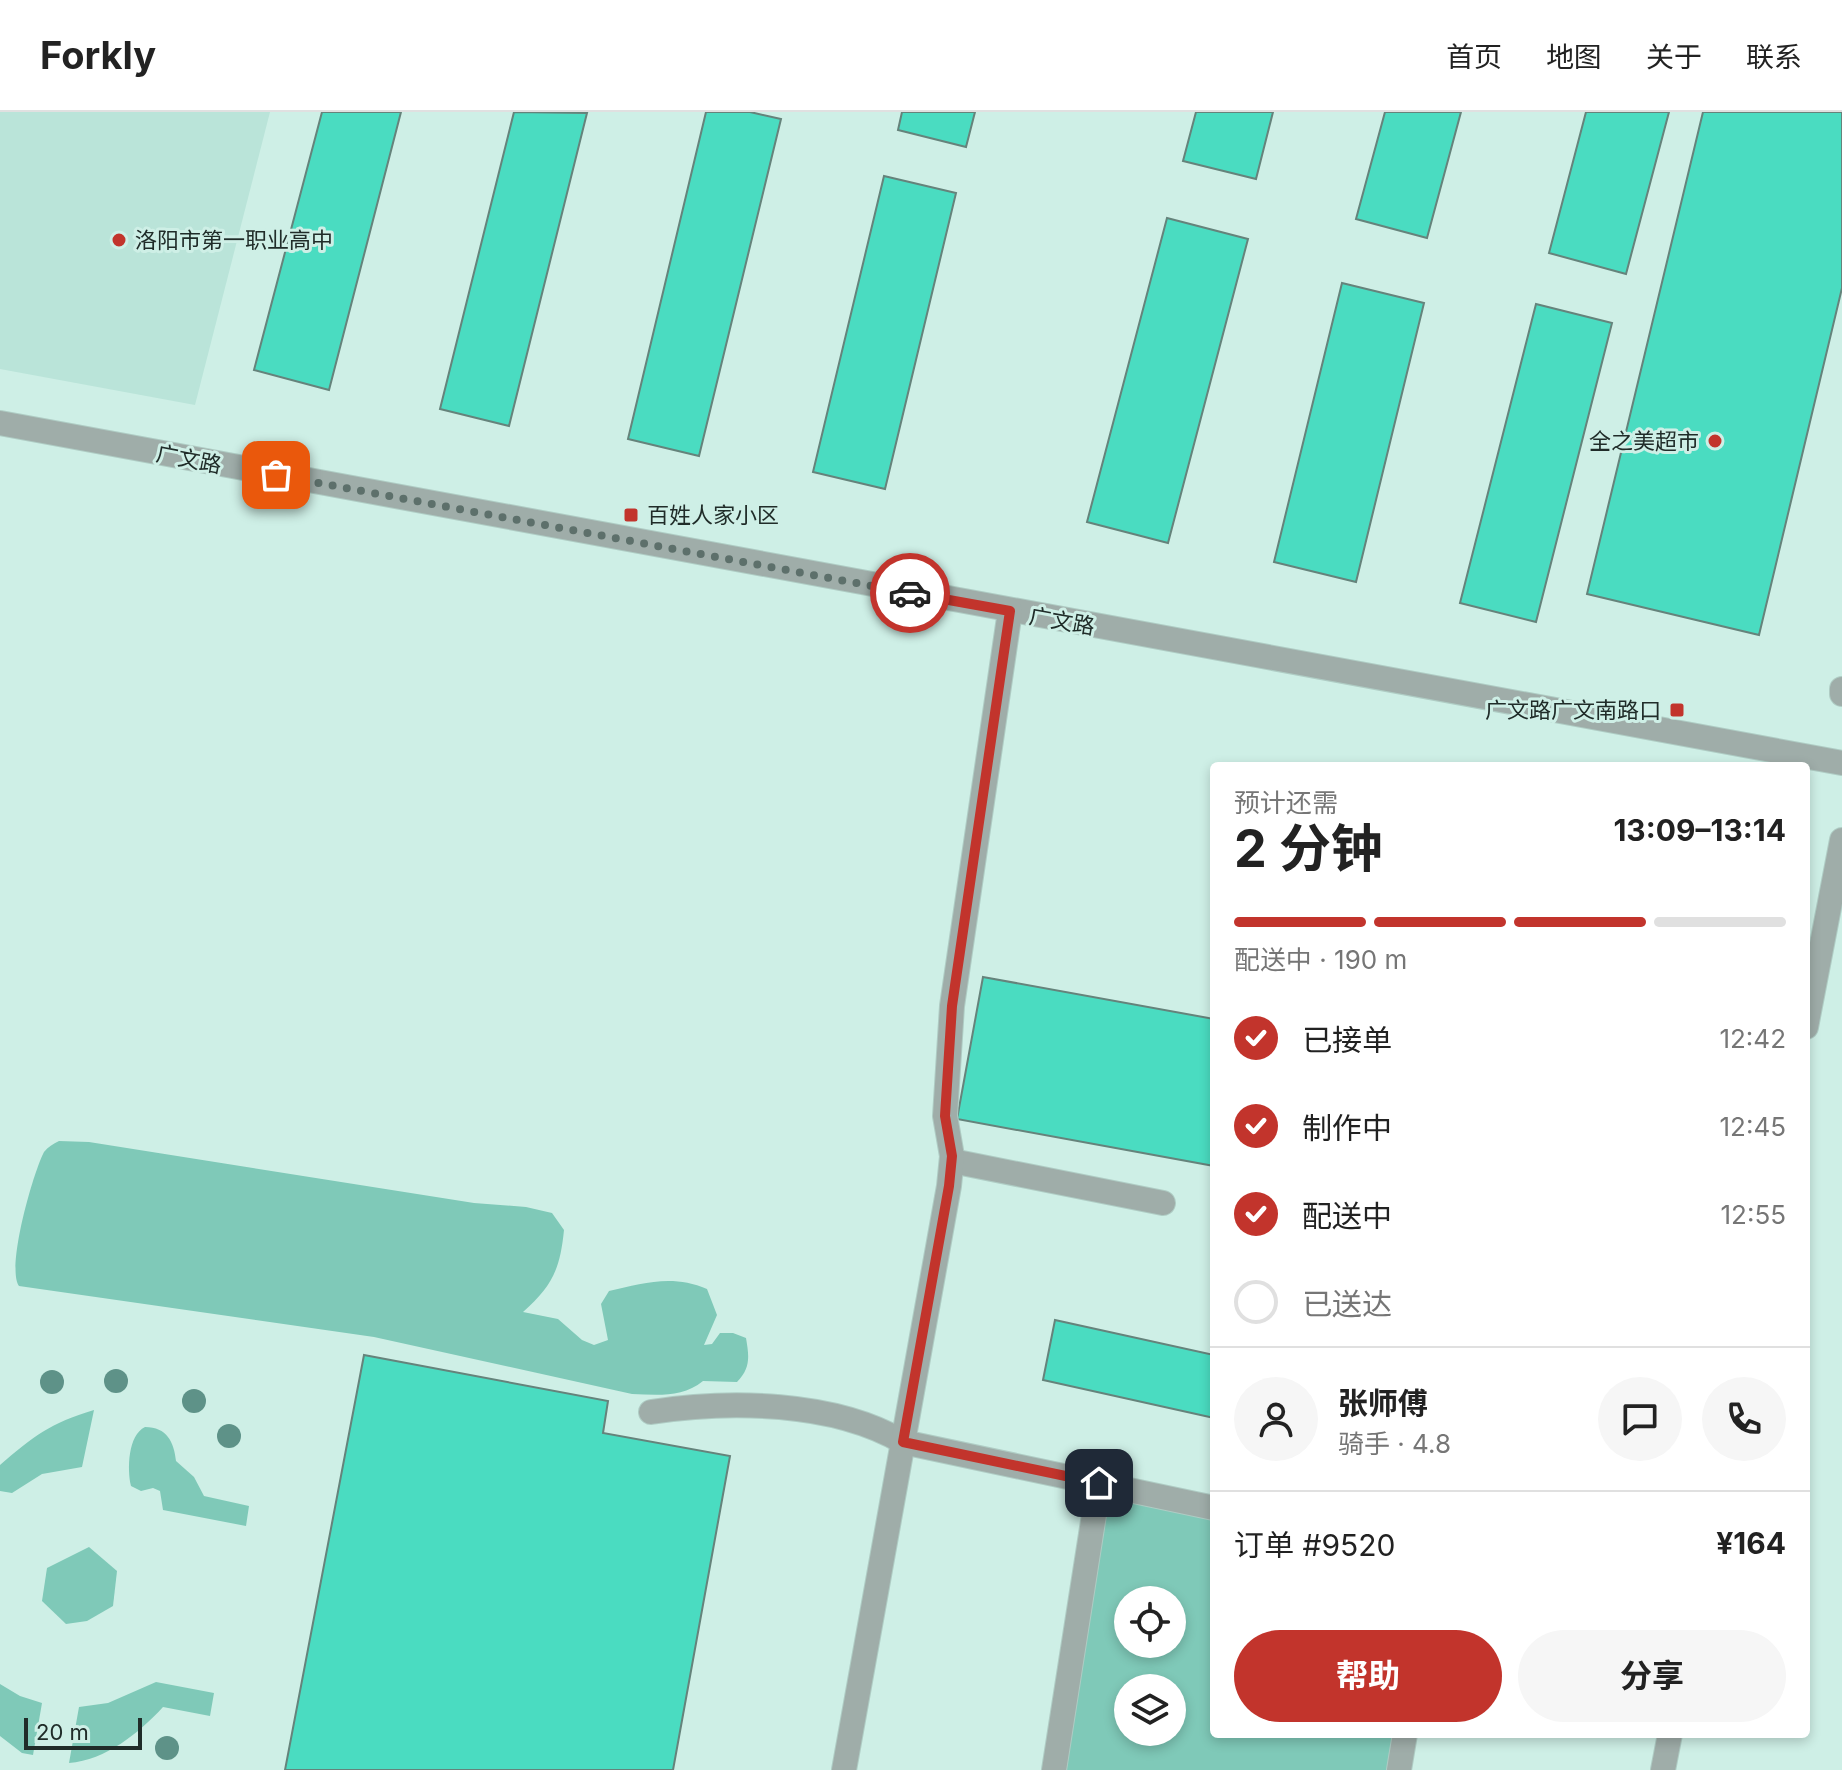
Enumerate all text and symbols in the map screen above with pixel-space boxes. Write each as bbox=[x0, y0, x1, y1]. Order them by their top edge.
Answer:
text: Forkly bbox=[40, 32, 156, 78]
text: 首页 bbox=[1446, 40, 1502, 74]
text: 地图 bbox=[1546, 40, 1602, 74]
text: 关于 bbox=[1646, 40, 1702, 74]
text: 联系 bbox=[1746, 40, 1802, 74]
place label: 洛阳市第一职业高中 bbox=[135, 227, 333, 253]
marker: 洛阳市第一职业高中 bbox=[110, 231, 128, 249]
place label: 全之美超市 bbox=[1589, 428, 1699, 454]
marker: 全之美超市 bbox=[1706, 432, 1724, 450]
street label: 广文路 bbox=[154, 440, 224, 478]
pin bbox=[242, 441, 310, 509]
icon: bag bbox=[254, 453, 298, 497]
place label: 百姓人家小区 bbox=[647, 502, 779, 528]
marker: 百姓人家小区 bbox=[622, 506, 640, 524]
courier bbox=[870, 553, 950, 633]
icon: car bbox=[888, 571, 932, 615]
street label: 广文路 bbox=[1027, 602, 1097, 640]
place label: 广文路广文南路口 bbox=[1485, 697, 1661, 723]
marker: 广文路广文南路口 bbox=[1668, 701, 1686, 719]
text: 预计还需 bbox=[1234, 787, 1338, 818]
text: 13:09–13:14 bbox=[1613, 812, 1786, 848]
text: 2 分钟 bbox=[1234, 817, 1383, 880]
text: 配送中 · 190 m bbox=[1234, 944, 1407, 975]
icon: check bbox=[1234, 1016, 1278, 1060]
text: 已接单 bbox=[1302, 1022, 1392, 1058]
text: 12:42 bbox=[1719, 1023, 1786, 1054]
icon: check bbox=[1234, 1104, 1278, 1148]
text: 制作中 bbox=[1302, 1110, 1392, 1146]
text: 12:45 bbox=[1719, 1111, 1786, 1142]
icon: check bbox=[1234, 1192, 1278, 1236]
text: 配送中 bbox=[1302, 1198, 1392, 1234]
text: 12:55 bbox=[1720, 1199, 1786, 1230]
text: 已送达 bbox=[1302, 1286, 1392, 1322]
button: person bbox=[1234, 1377, 1318, 1461]
button: chat bbox=[1598, 1377, 1682, 1461]
button: phone bbox=[1702, 1377, 1786, 1461]
text: 张师傅 bbox=[1338, 1385, 1428, 1421]
text: 骑手 · 4.8 bbox=[1338, 1428, 1451, 1459]
pin bbox=[1065, 1449, 1133, 1517]
icon: home bbox=[1077, 1461, 1121, 1505]
text: ¥164 bbox=[1716, 1525, 1786, 1561]
text: 订单 #9520 bbox=[1234, 1527, 1396, 1563]
map controls bbox=[1114, 1586, 1186, 1746]
button: locate bbox=[1114, 1586, 1186, 1658]
button: 帮助 bbox=[1234, 1630, 1502, 1722]
button: 分享 bbox=[1518, 1630, 1786, 1722]
button: layers bbox=[1114, 1674, 1186, 1746]
scale bar bbox=[24, 1714, 142, 1750]
text: 20 m bbox=[36, 1719, 89, 1745]

